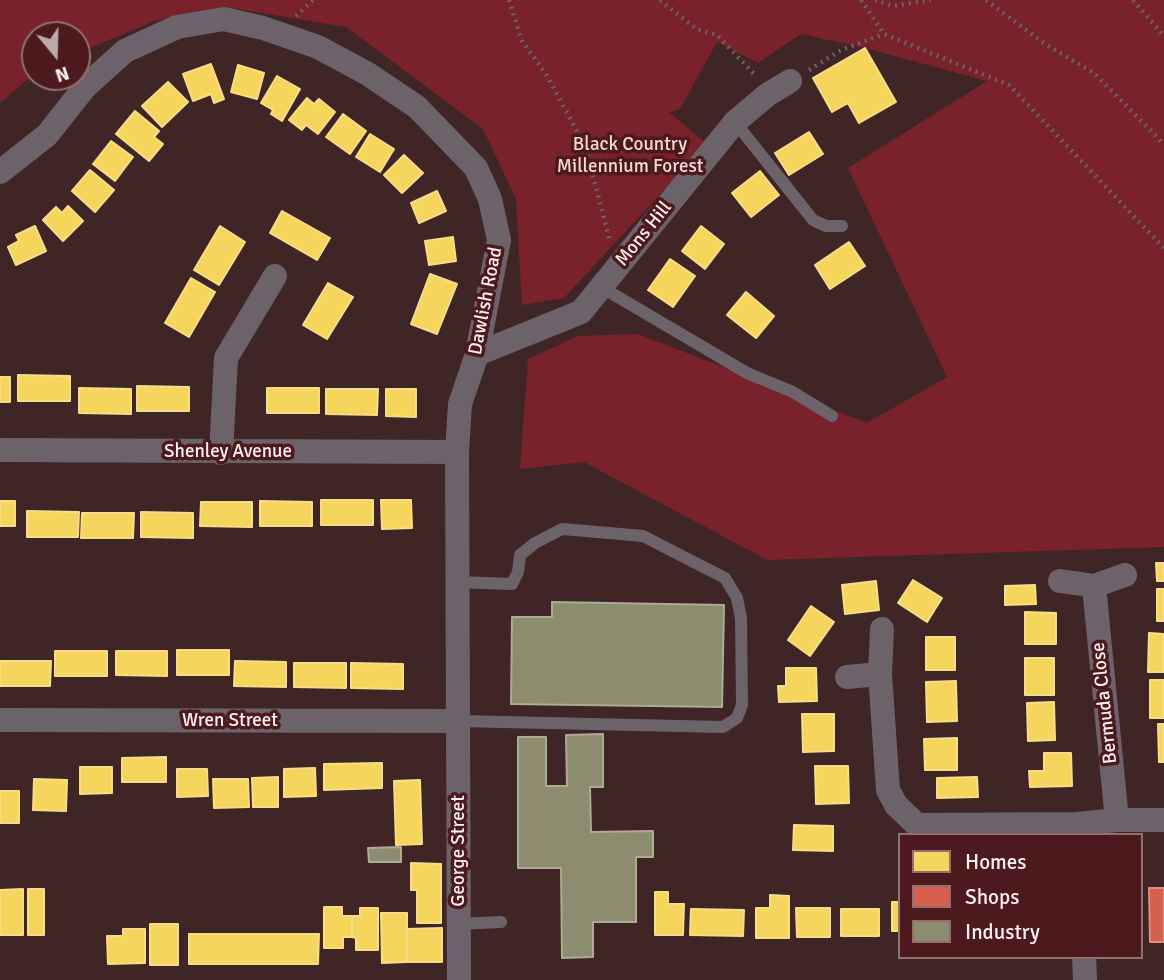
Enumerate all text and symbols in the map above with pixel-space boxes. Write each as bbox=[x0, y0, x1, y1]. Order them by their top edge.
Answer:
north arrow bbox=[21, 21, 91, 91]
text: N bbox=[52, 60, 72, 87]
park label: Black Country Millennium Forest bbox=[557, 134, 703, 178]
street label: Mons Hill bbox=[611, 197, 677, 271]
street label: Dawlish Road bbox=[464, 245, 508, 357]
street label: Shenley Avenue bbox=[164, 441, 292, 463]
street label: Bermuda Close bbox=[1087, 641, 1123, 765]
street label: Wren Street bbox=[182, 710, 278, 732]
street label: George Street bbox=[448, 795, 470, 907]
legend bbox=[898, 833, 1143, 959]
text: Homes bbox=[965, 849, 1027, 875]
text: Shops bbox=[965, 884, 1019, 910]
text: Industry bbox=[965, 919, 1040, 945]

